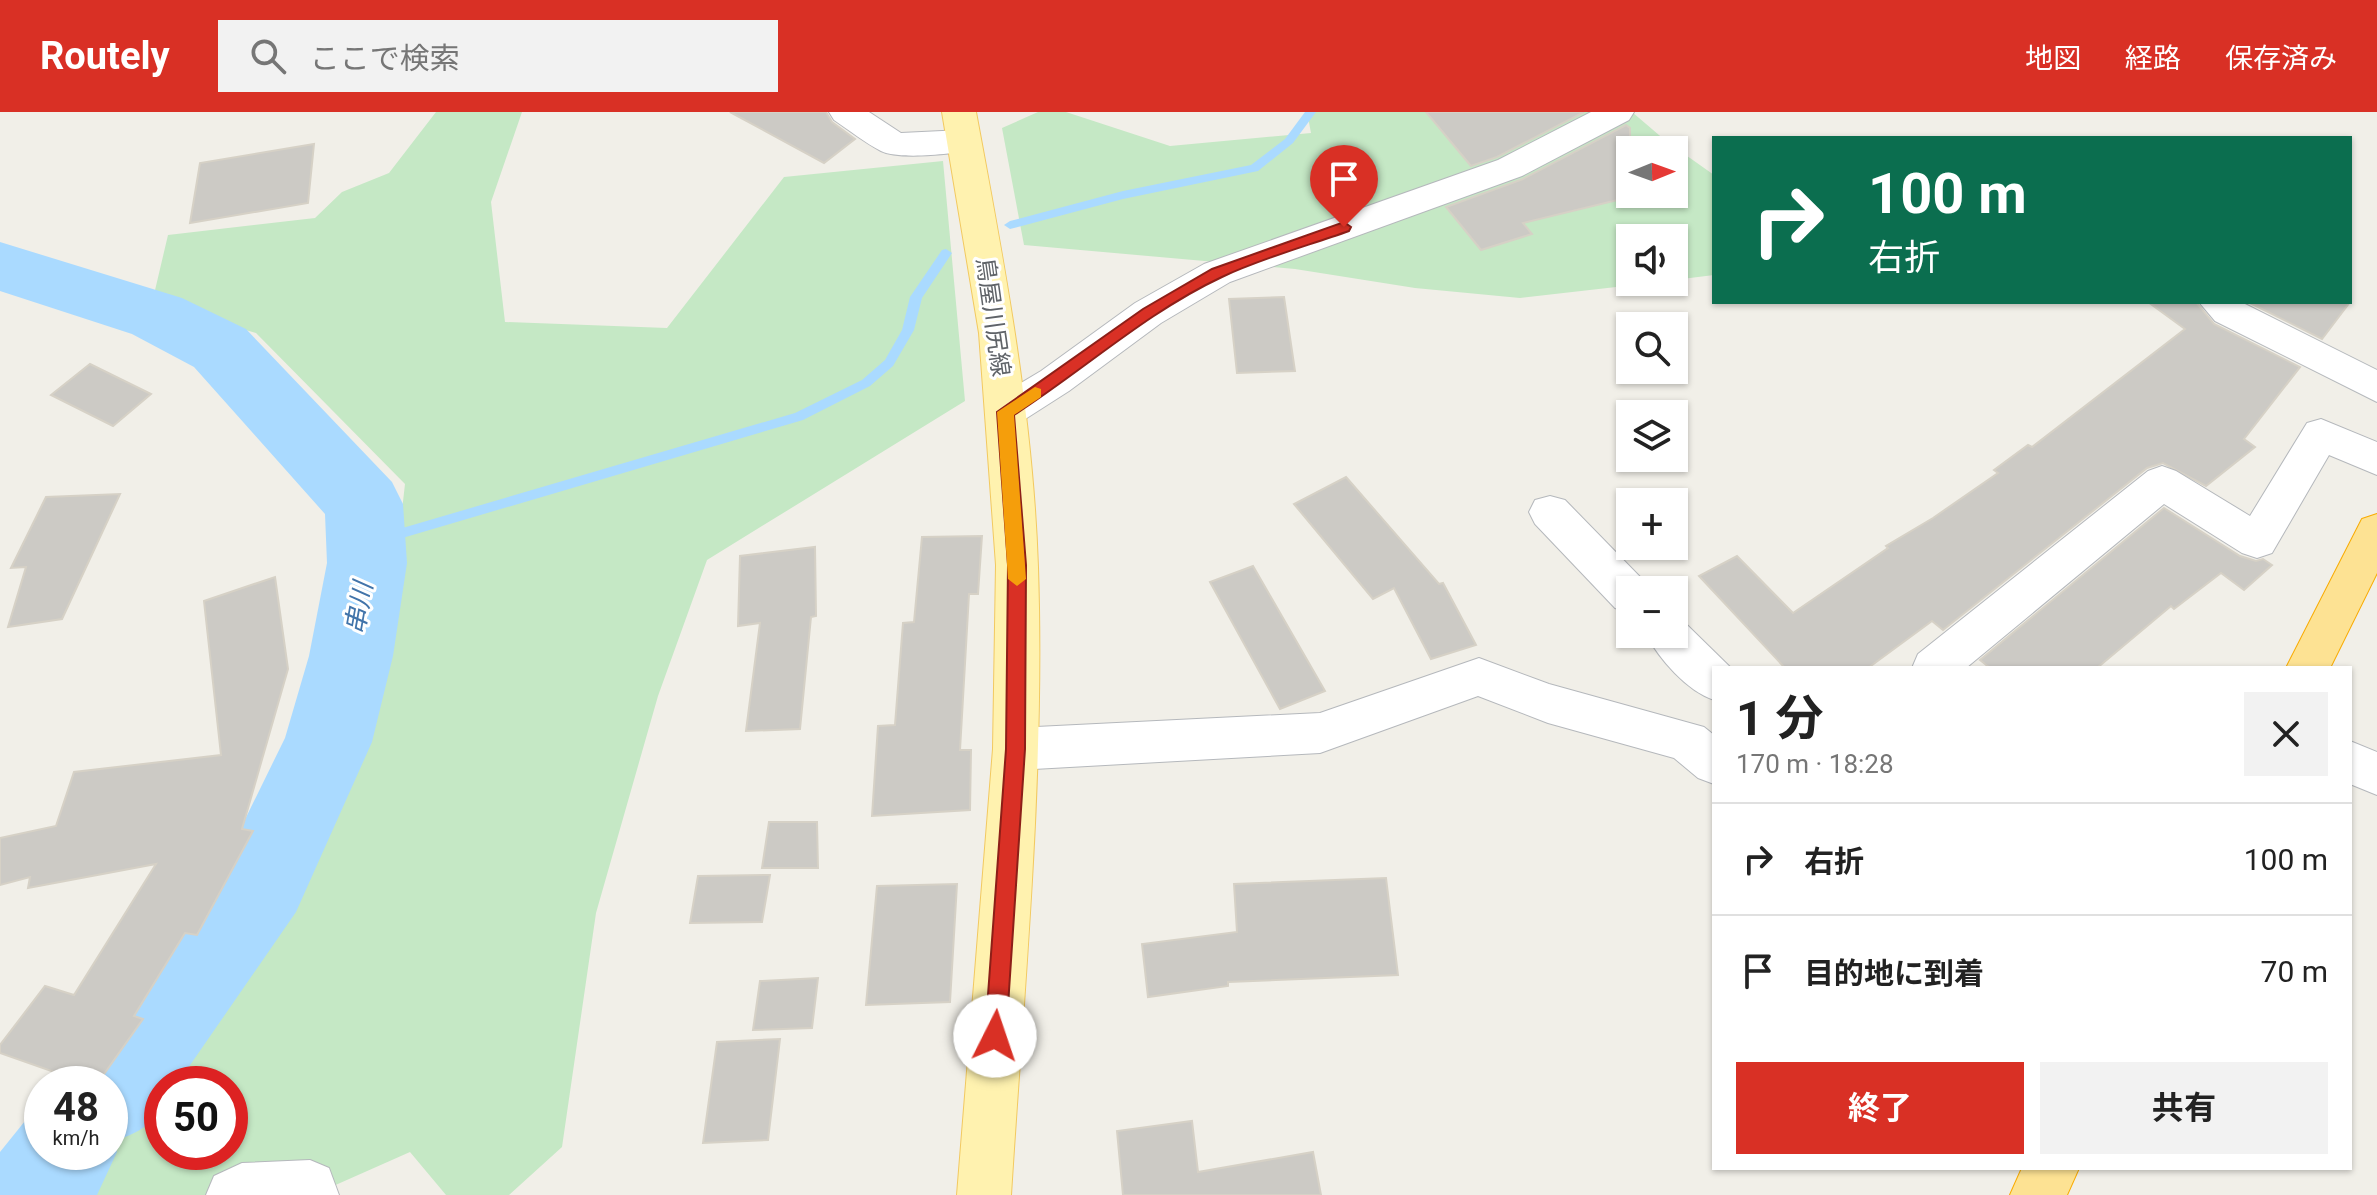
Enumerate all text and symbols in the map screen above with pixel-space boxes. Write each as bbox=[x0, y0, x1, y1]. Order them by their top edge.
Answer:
search box bbox=[218, 20, 778, 92]
text: Routely bbox=[40, 34, 170, 78]
icon: search bbox=[246, 34, 290, 78]
text: ここで検索 bbox=[310, 41, 460, 76]
text: 地図 bbox=[2025, 42, 2081, 75]
text: 経路 bbox=[2125, 42, 2181, 75]
text: 保存済み bbox=[2225, 42, 2337, 75]
north arrow bbox=[1616, 136, 1688, 208]
map controls bbox=[1616, 136, 1688, 648]
pin bbox=[1310, 145, 1378, 227]
icon: arrive bbox=[1322, 157, 1366, 201]
text: 100 m bbox=[1868, 161, 2027, 227]
icon: right bbox=[1736, 168, 1840, 272]
button: sound bbox=[1616, 224, 1688, 296]
text: 右折 bbox=[1868, 237, 1940, 279]
street label: 鳥屋川尻線 bbox=[971, 256, 1015, 378]
button: search bbox=[1616, 312, 1688, 384]
button: layers bbox=[1616, 400, 1688, 472]
button: + bbox=[1616, 488, 1688, 560]
button: − bbox=[1616, 576, 1688, 648]
water label: 串川 bbox=[340, 577, 379, 636]
text: 1 分 bbox=[1736, 690, 1823, 747]
button: close bbox=[2244, 692, 2328, 776]
text: 170 m · 18:28 bbox=[1736, 749, 1894, 779]
icon: right bbox=[1736, 837, 1780, 881]
text: 100 m bbox=[2244, 842, 2328, 877]
text: 右折 bbox=[1804, 844, 1864, 879]
icon: arrive bbox=[1736, 949, 1780, 993]
text: 70 m bbox=[2261, 954, 2328, 989]
text: 目的地に到着 bbox=[1804, 956, 1984, 991]
position arrow bbox=[953, 994, 1037, 1078]
button: 終了 bbox=[1736, 1062, 2024, 1154]
button: 共有 bbox=[2040, 1062, 2328, 1154]
speed limit sign: 50 bbox=[144, 1066, 248, 1170]
text: 48 bbox=[53, 1084, 99, 1131]
text: km/h bbox=[53, 1126, 99, 1150]

